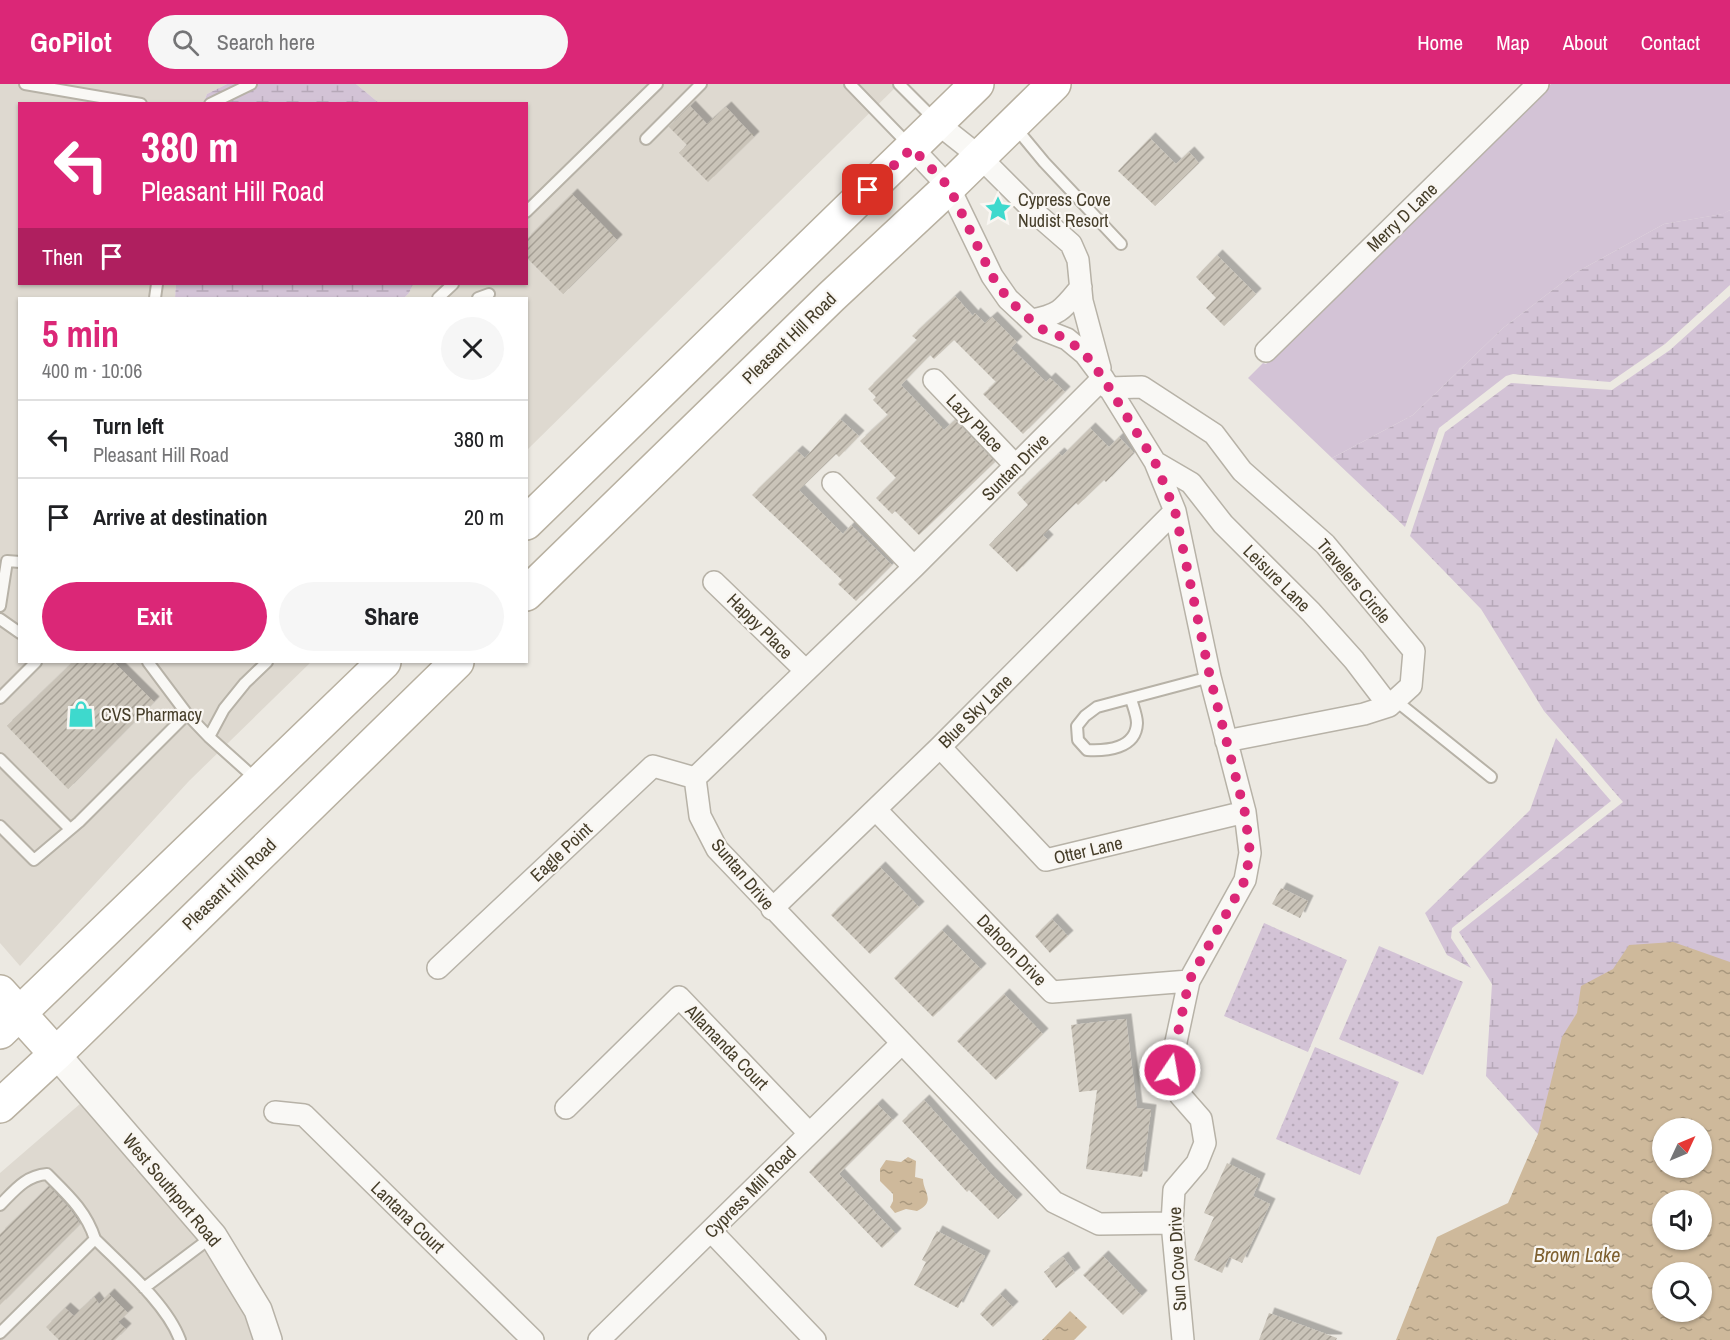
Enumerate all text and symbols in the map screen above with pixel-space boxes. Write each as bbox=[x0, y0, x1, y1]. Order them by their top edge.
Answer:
search box bbox=[148, 15, 568, 69]
text: GoPilot bbox=[30, 23, 112, 61]
icon: search bbox=[169, 26, 202, 59]
text: Search here bbox=[217, 27, 315, 57]
text: Home bbox=[1417, 28, 1463, 57]
text: Map bbox=[1496, 28, 1530, 57]
text: About bbox=[1563, 28, 1608, 57]
text: Contact bbox=[1641, 28, 1700, 57]
text: 380 m bbox=[141, 119, 239, 175]
icon: left bbox=[42, 126, 120, 204]
pin bbox=[842, 164, 893, 215]
text: Pleasant Hill Road bbox=[141, 173, 324, 209]
icon: arrive bbox=[851, 173, 884, 206]
street label: Merry D Lane bbox=[1361, 177, 1443, 257]
place label: Cypress Cove Nudist Resort bbox=[1018, 187, 1111, 233]
place icon: Cypress Cove Nudist Resort bbox=[983, 194, 1013, 224]
icon: arrive bbox=[95, 240, 128, 273]
text: Then bbox=[42, 242, 83, 272]
street label: Pleasant Hill Road bbox=[736, 287, 842, 389]
text: 5 min bbox=[42, 310, 119, 358]
button: close bbox=[441, 317, 504, 380]
text: 400 m · 10:06 bbox=[42, 357, 142, 384]
street label: Lazy Place bbox=[941, 388, 1009, 458]
text: Turn left bbox=[93, 411, 164, 441]
icon: left bbox=[42, 423, 75, 456]
text: 380 m bbox=[454, 424, 504, 454]
street label: Suntan Drive bbox=[976, 428, 1054, 506]
text: Pleasant Hill Road bbox=[93, 441, 229, 468]
icon: arrive bbox=[42, 501, 75, 534]
text: Arrive at destination bbox=[93, 502, 267, 532]
text: 20 m bbox=[464, 502, 504, 532]
street label: Travelers Circle bbox=[1311, 533, 1397, 629]
street label: Leisure Lane bbox=[1238, 539, 1316, 617]
button: Exit bbox=[42, 582, 267, 651]
button: Share bbox=[279, 582, 504, 651]
street label: Happy Place bbox=[722, 588, 798, 664]
street label: Blue Sky Lane bbox=[933, 669, 1017, 753]
shop icon: CVS Pharmacy bbox=[66, 699, 96, 729]
place label: CVS Pharmacy bbox=[101, 702, 203, 727]
street label: Eagle Point bbox=[525, 817, 597, 887]
street label: Otter Lane bbox=[1051, 830, 1125, 870]
street label: Pleasant Hill Road bbox=[176, 833, 282, 935]
street label: Suntan Drive bbox=[706, 833, 780, 915]
street label: Dahoon Drive bbox=[971, 909, 1053, 991]
street label: Allamanda Court bbox=[679, 998, 774, 1095]
position arrow bbox=[1138, 1038, 1202, 1102]
north arrow bbox=[1652, 1118, 1712, 1178]
map controls bbox=[1652, 1118, 1712, 1322]
street label: West Southport Road bbox=[117, 1128, 227, 1252]
street label: Cypress Mill Road bbox=[699, 1141, 801, 1243]
street label: Lantana Court bbox=[366, 1176, 450, 1258]
button: sound bbox=[1652, 1190, 1712, 1250]
street label: Sun Cove Drive bbox=[1162, 1206, 1192, 1312]
water label: Brown Lake bbox=[1534, 1241, 1620, 1268]
button: search bbox=[1652, 1262, 1712, 1322]

